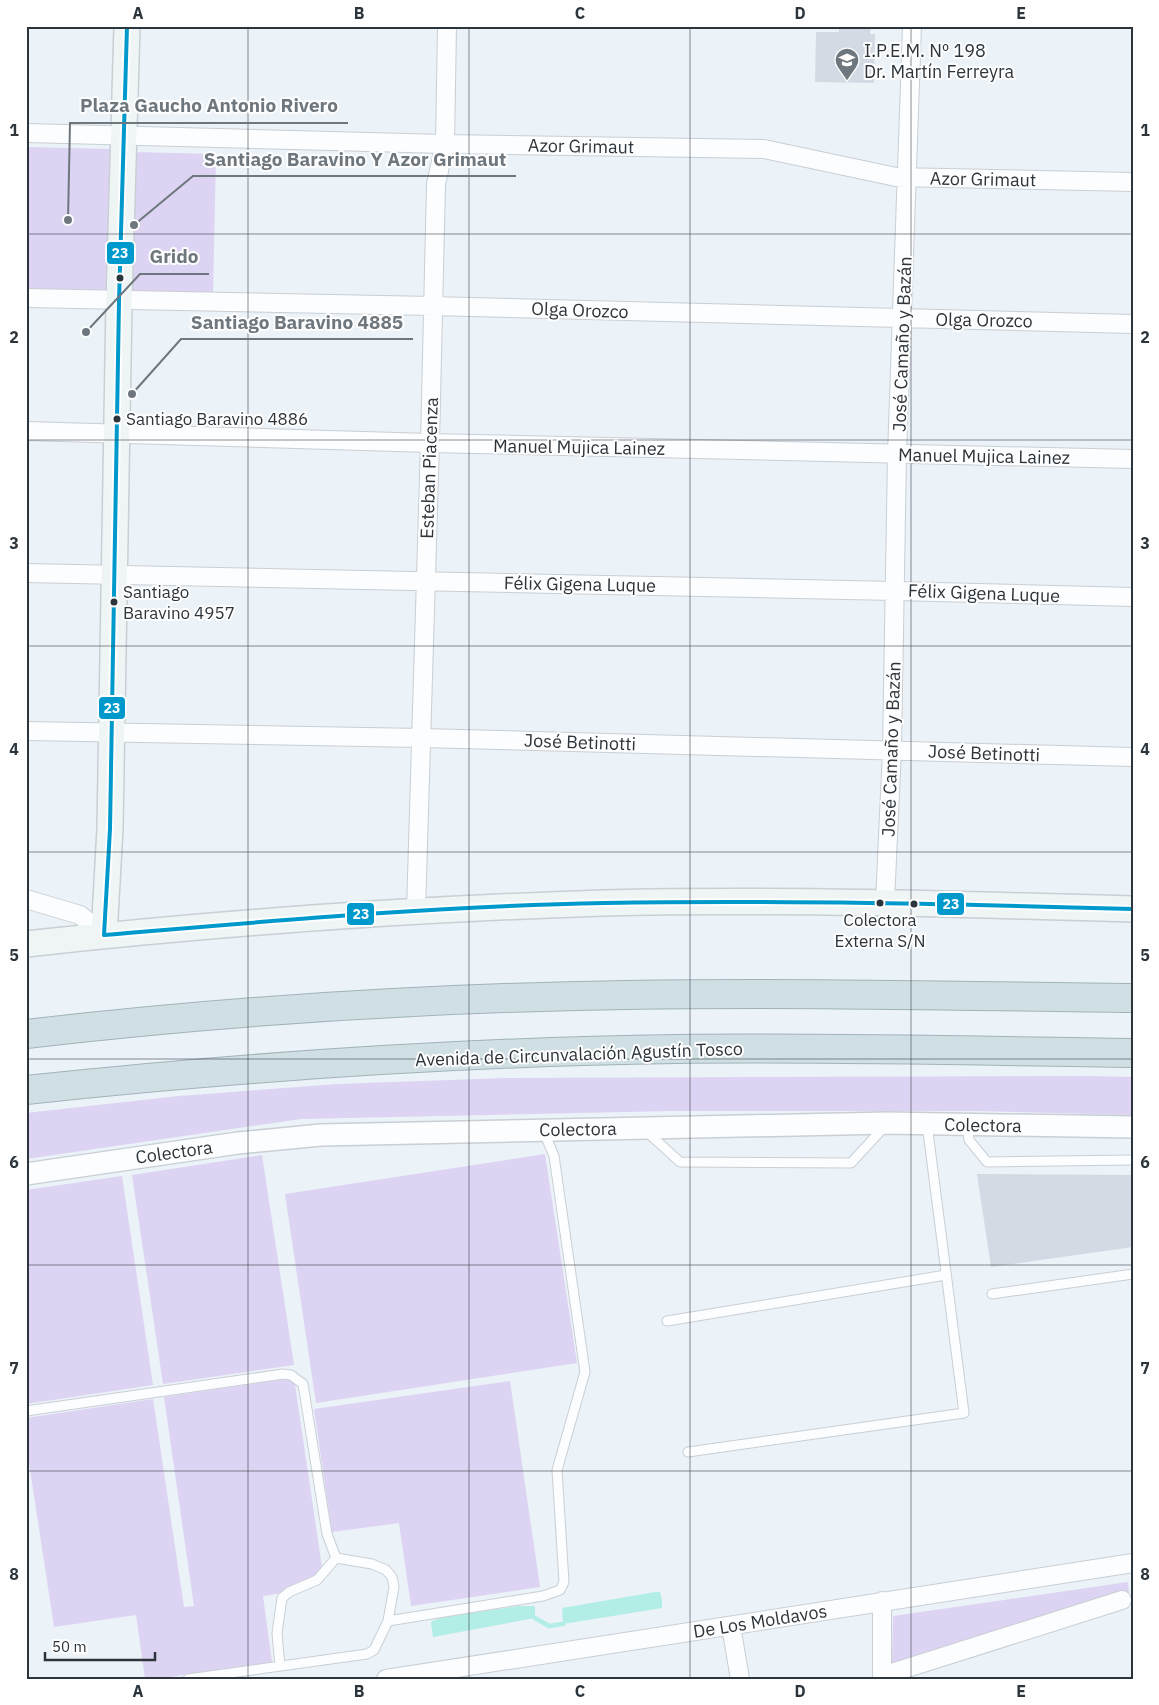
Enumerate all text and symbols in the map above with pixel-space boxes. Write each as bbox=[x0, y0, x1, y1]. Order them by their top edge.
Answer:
text: A bbox=[133, 3, 144, 23]
text: B bbox=[354, 3, 365, 23]
text: C bbox=[575, 3, 585, 23]
text: D bbox=[794, 3, 806, 23]
text: E bbox=[1016, 3, 1026, 23]
place label: I.P.E.M. Nº 198 Dr. Martín Ferreyra bbox=[864, 39, 1015, 83]
school or university icon: I.P.E.M. Nº 198 Dr. Martín Ferreyra bbox=[834, 47, 860, 81]
callout: Plaza Gaucho Antonio Rivero bbox=[70, 89, 348, 123]
text: Plaza Gaucho Antonio Rivero bbox=[80, 93, 338, 117]
text: 1 bbox=[9, 120, 19, 140]
text: 1 bbox=[1140, 120, 1150, 140]
street label: Azor Grimaut bbox=[528, 134, 634, 158]
callout: Santiago Baravino Y Azor Grimaut bbox=[193, 142, 516, 176]
text: Santiago Baravino Y Azor Grimaut bbox=[204, 147, 506, 171]
street label: Azor Grimaut bbox=[930, 167, 1036, 191]
callout: Grido bbox=[140, 240, 209, 274]
line badge: 23 bbox=[106, 241, 135, 265]
text: 23 bbox=[112, 244, 128, 262]
text: Grido bbox=[149, 244, 199, 268]
street label: José Camaño y Bazán bbox=[887, 256, 917, 432]
unlabelled marker bbox=[115, 273, 125, 283]
street label: Olga Orozco bbox=[531, 297, 629, 323]
callout: Santiago Baravino 4885 bbox=[181, 305, 413, 339]
street label: Olga Orozco bbox=[935, 308, 1033, 332]
text: Santiago Baravino 4885 bbox=[191, 310, 403, 334]
text: 2 bbox=[9, 327, 19, 347]
text: 2 bbox=[1140, 327, 1150, 347]
street label: Esteban Piacenza bbox=[415, 396, 443, 539]
place label: Santiago Baravino 4886 bbox=[126, 408, 308, 430]
marker: Santiago Baravino 4886 bbox=[112, 414, 122, 424]
street label: Manuel Mujica Lainez bbox=[493, 434, 665, 460]
street label: Manuel Mujica Lainez bbox=[898, 443, 1070, 469]
text: 3 bbox=[9, 533, 19, 553]
text: 3 bbox=[1140, 533, 1150, 553]
street label: Félix Gigena Luque bbox=[504, 571, 656, 597]
street label: Félix Gigena Luque bbox=[908, 579, 1061, 607]
place label: Santiago Baravino 4957 bbox=[123, 581, 235, 624]
marker: Santiago Baravino 4957 bbox=[109, 597, 119, 607]
street label: José Camaño y Bazán bbox=[876, 661, 906, 837]
line badge: 23 bbox=[98, 696, 126, 720]
text: 23 bbox=[104, 699, 120, 717]
street label: José Betinotti bbox=[524, 729, 636, 755]
text: 4 bbox=[9, 739, 19, 759]
text: 4 bbox=[1140, 739, 1150, 759]
street label: José Betinotti bbox=[928, 740, 1040, 766]
line badge: 23 bbox=[936, 892, 965, 916]
text: 23 bbox=[943, 895, 959, 913]
marker: Colectora Externa S/N bbox=[875, 898, 885, 908]
unlabelled marker bbox=[909, 899, 919, 909]
line badge: 23 bbox=[346, 902, 375, 926]
text: 23 bbox=[353, 905, 369, 923]
place label: Colectora Externa S/N bbox=[835, 909, 925, 952]
text: 5 bbox=[9, 945, 19, 965]
text: 5 bbox=[1140, 945, 1150, 965]
street label: Avenida de Circunvalación Agustín Tosco bbox=[415, 1037, 743, 1071]
street label: Colectora bbox=[944, 1113, 1022, 1137]
street label: Colectora bbox=[539, 1117, 617, 1141]
street label: Colectora bbox=[134, 1135, 214, 1169]
text: 6 bbox=[9, 1152, 19, 1172]
text: 6 bbox=[1140, 1152, 1150, 1172]
text: 7 bbox=[9, 1358, 19, 1378]
text: 7 bbox=[1140, 1358, 1150, 1378]
text: 8 bbox=[9, 1564, 19, 1584]
text: 8 bbox=[1140, 1564, 1150, 1584]
street label: De Los Moldavos bbox=[691, 1599, 829, 1643]
scale bar bbox=[45, 1630, 155, 1662]
text: 50 m bbox=[52, 1637, 87, 1656]
text: A bbox=[133, 1681, 144, 1701]
text: B bbox=[354, 1681, 365, 1701]
text: C bbox=[575, 1681, 585, 1701]
text: D bbox=[794, 1681, 806, 1701]
text: E bbox=[1016, 1681, 1026, 1701]

